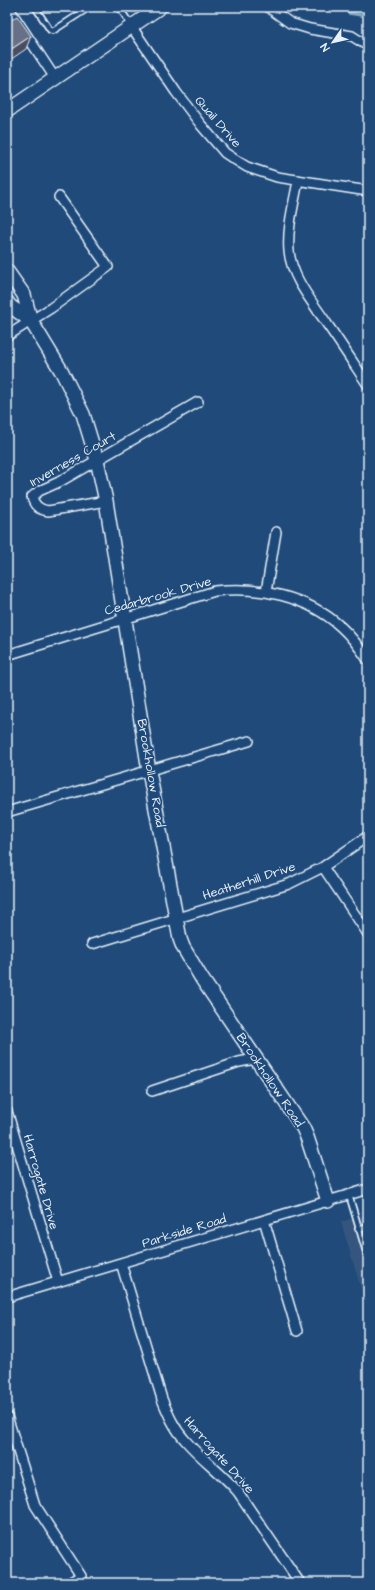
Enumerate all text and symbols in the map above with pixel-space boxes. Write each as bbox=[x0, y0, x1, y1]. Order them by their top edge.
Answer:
north arrow bbox=[313, 22, 353, 62]
text: N bbox=[317, 40, 333, 54]
street label: Quail Drive bbox=[191, 92, 245, 152]
street label: Inverness Court bbox=[27, 427, 120, 491]
street label: Cedarbrook Drive bbox=[102, 572, 214, 620]
street label: Brookhollow Road bbox=[133, 717, 169, 829]
street label: Heatherhill Drive bbox=[200, 858, 298, 904]
street label: Brookhollow Road bbox=[232, 1029, 308, 1131]
street label: Harrogate Drive bbox=[18, 1132, 63, 1232]
street label: Parkside Road bbox=[140, 1210, 229, 1252]
street label: Harrogate Drive bbox=[179, 1412, 259, 1498]

